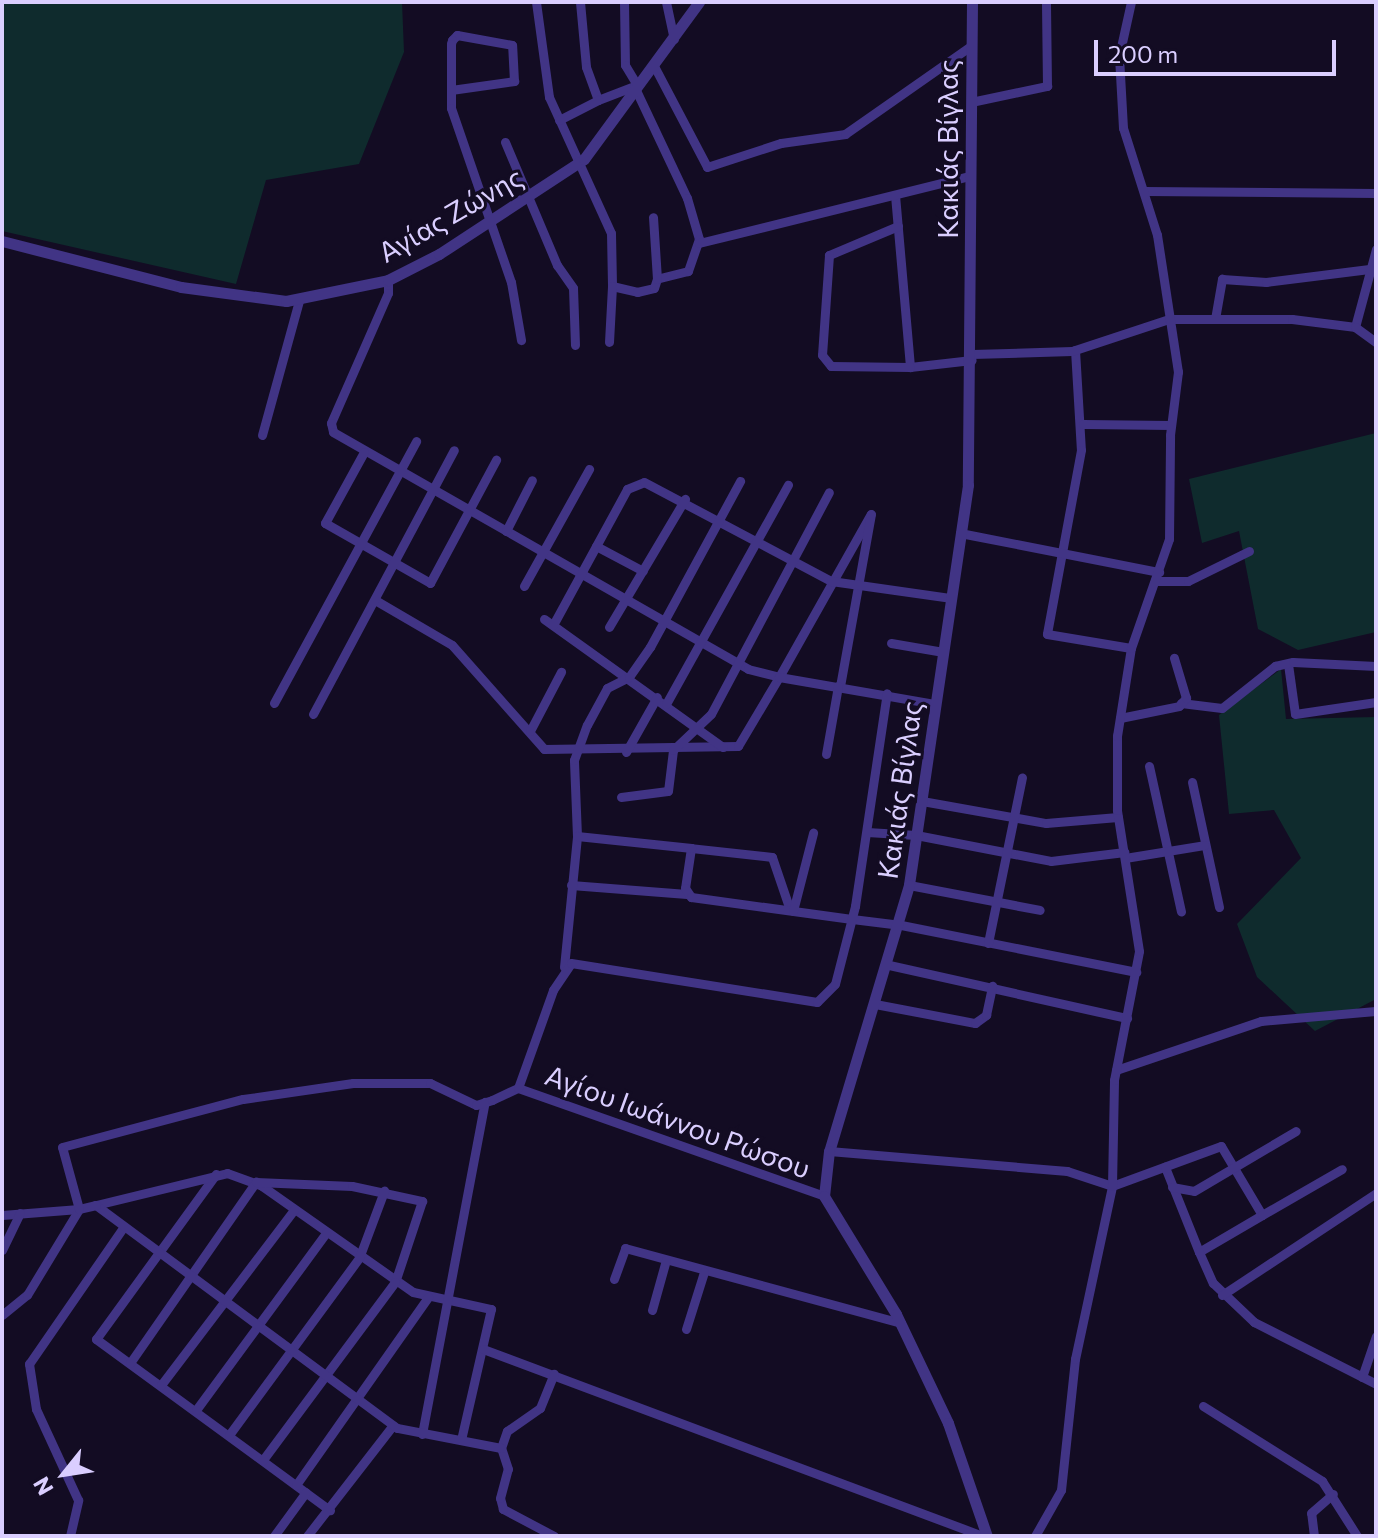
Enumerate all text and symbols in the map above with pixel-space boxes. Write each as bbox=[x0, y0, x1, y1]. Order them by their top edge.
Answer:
scale bar bbox=[1098, 24, 1340, 74]
text: 200 m bbox=[1108, 39, 1178, 68]
street label: Κακιάς Βίγλας bbox=[930, 59, 964, 239]
street label: Αγίας Ζώνης bbox=[372, 159, 528, 269]
street label: Κακιάς Βίγλας bbox=[870, 699, 928, 881]
street label: Αγίου Ιωάννου Ρώσου bbox=[541, 1057, 815, 1185]
north arrow bbox=[24, 1434, 104, 1514]
text: N bbox=[27, 1472, 59, 1500]

